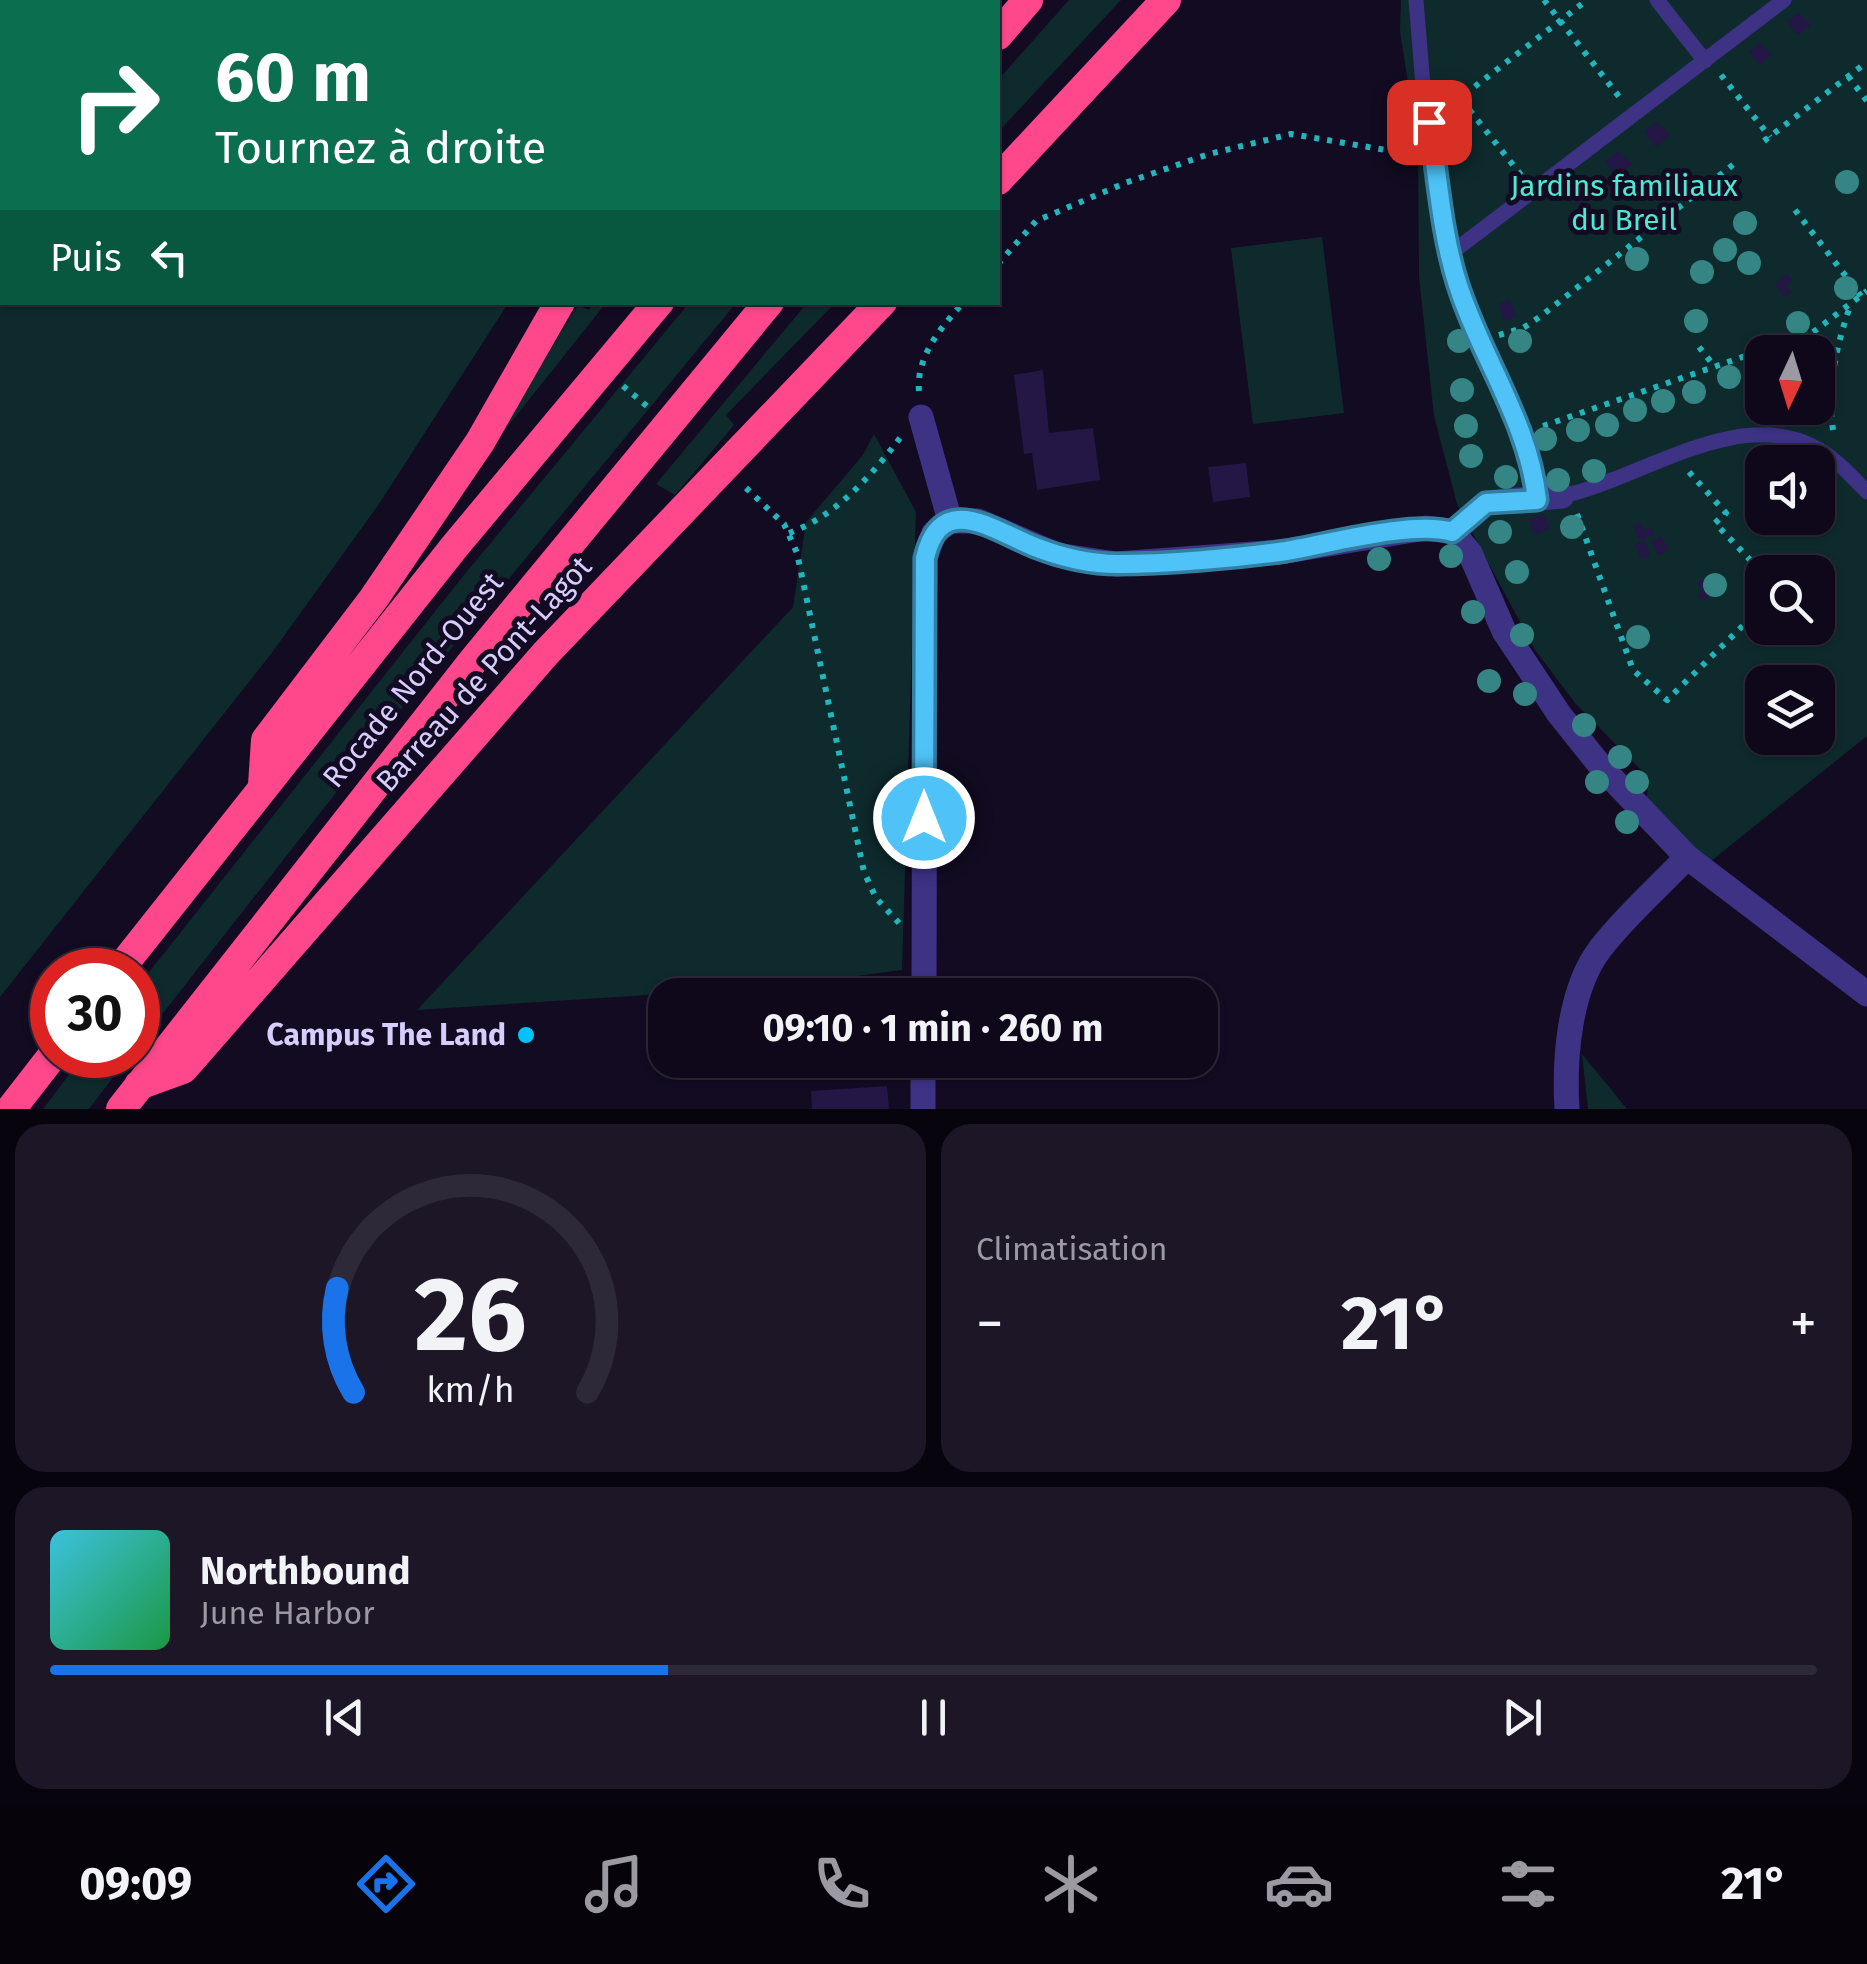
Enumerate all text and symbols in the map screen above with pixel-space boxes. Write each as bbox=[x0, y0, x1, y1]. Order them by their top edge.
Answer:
text: 60 m bbox=[215, 36, 371, 120]
icon: right bbox=[50, 40, 180, 170]
pin bbox=[1387, 80, 1472, 165]
icon: arrive bbox=[1402, 95, 1457, 150]
text: Tournez à droite bbox=[215, 121, 546, 175]
park label: Jardins familiaux du Breil bbox=[1510, 168, 1738, 238]
icon: left bbox=[142, 230, 197, 285]
text: Puis bbox=[50, 235, 122, 281]
north arrow bbox=[1745, 335, 1835, 425]
map controls bbox=[1745, 335, 1835, 755]
button: sound bbox=[1745, 445, 1835, 535]
street label: Barreau de Pont-Lagot bbox=[369, 549, 599, 799]
button: search bbox=[1745, 555, 1835, 645]
street label: Rocade Nord-Ouest bbox=[315, 565, 511, 795]
button: layers bbox=[1745, 665, 1835, 755]
position arrow bbox=[872, 766, 976, 870]
speed limit sign: 30 bbox=[30, 948, 160, 1078]
text: 09:10 · 1 min · 260 m bbox=[763, 1005, 1103, 1051]
place label: Campus The Land bbox=[267, 1017, 506, 1053]
marker: Campus The Land bbox=[515, 1024, 537, 1046]
text: Climatisation bbox=[976, 1230, 1167, 1268]
text: 26 bbox=[414, 1253, 527, 1378]
text: 21° bbox=[1341, 1279, 1452, 1369]
text: − bbox=[976, 1291, 1004, 1357]
text: + bbox=[1790, 1291, 1817, 1357]
text: km/h bbox=[426, 1369, 515, 1411]
text: Northbound bbox=[200, 1548, 411, 1594]
text: June Harbor bbox=[200, 1594, 375, 1632]
icon: previous bbox=[317, 1690, 372, 1745]
icon: pause bbox=[906, 1690, 961, 1745]
icon: next bbox=[1495, 1690, 1550, 1745]
icon: directions bbox=[351, 1849, 421, 1919]
icon: music bbox=[579, 1849, 649, 1919]
icon: phone bbox=[807, 1849, 877, 1919]
icon: climate bbox=[1036, 1849, 1106, 1919]
icon: car bbox=[1264, 1849, 1334, 1919]
icon: filters bbox=[1493, 1849, 1563, 1919]
text: 09:09 bbox=[79, 1857, 192, 1911]
text: 21° bbox=[1721, 1857, 1788, 1911]

